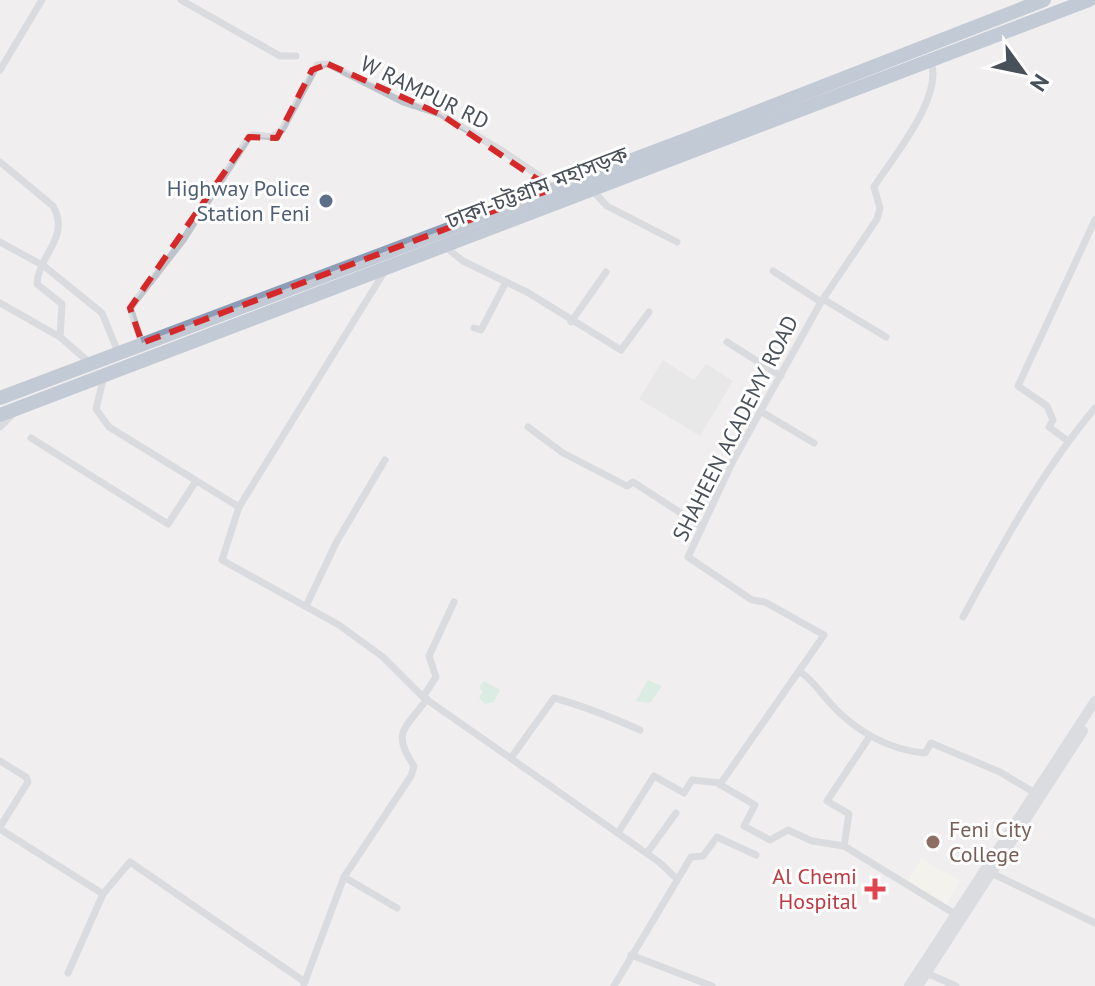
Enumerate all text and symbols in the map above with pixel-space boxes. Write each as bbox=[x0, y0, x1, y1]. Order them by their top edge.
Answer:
north arrow bbox=[983, 32, 1063, 112]
street label: W RAMPUR RD bbox=[356, 49, 494, 135]
text: N bbox=[1024, 69, 1055, 97]
street label: ঢাকা-চট্টগ্রাম মহাসড়ক bbox=[441, 139, 632, 235]
place label: Highway Police Station Feni bbox=[167, 174, 310, 227]
marker: Highway Police Station Feni bbox=[317, 192, 335, 210]
street label: SHAHEEN ACADEMY ROAD bbox=[666, 310, 804, 546]
place label: Feni City College bbox=[949, 815, 1032, 868]
marker: Feni City College bbox=[924, 833, 942, 851]
place label: Al Chemi Hospital bbox=[772, 862, 858, 915]
marker: Al Chemi Hospital bbox=[864, 878, 886, 900]

